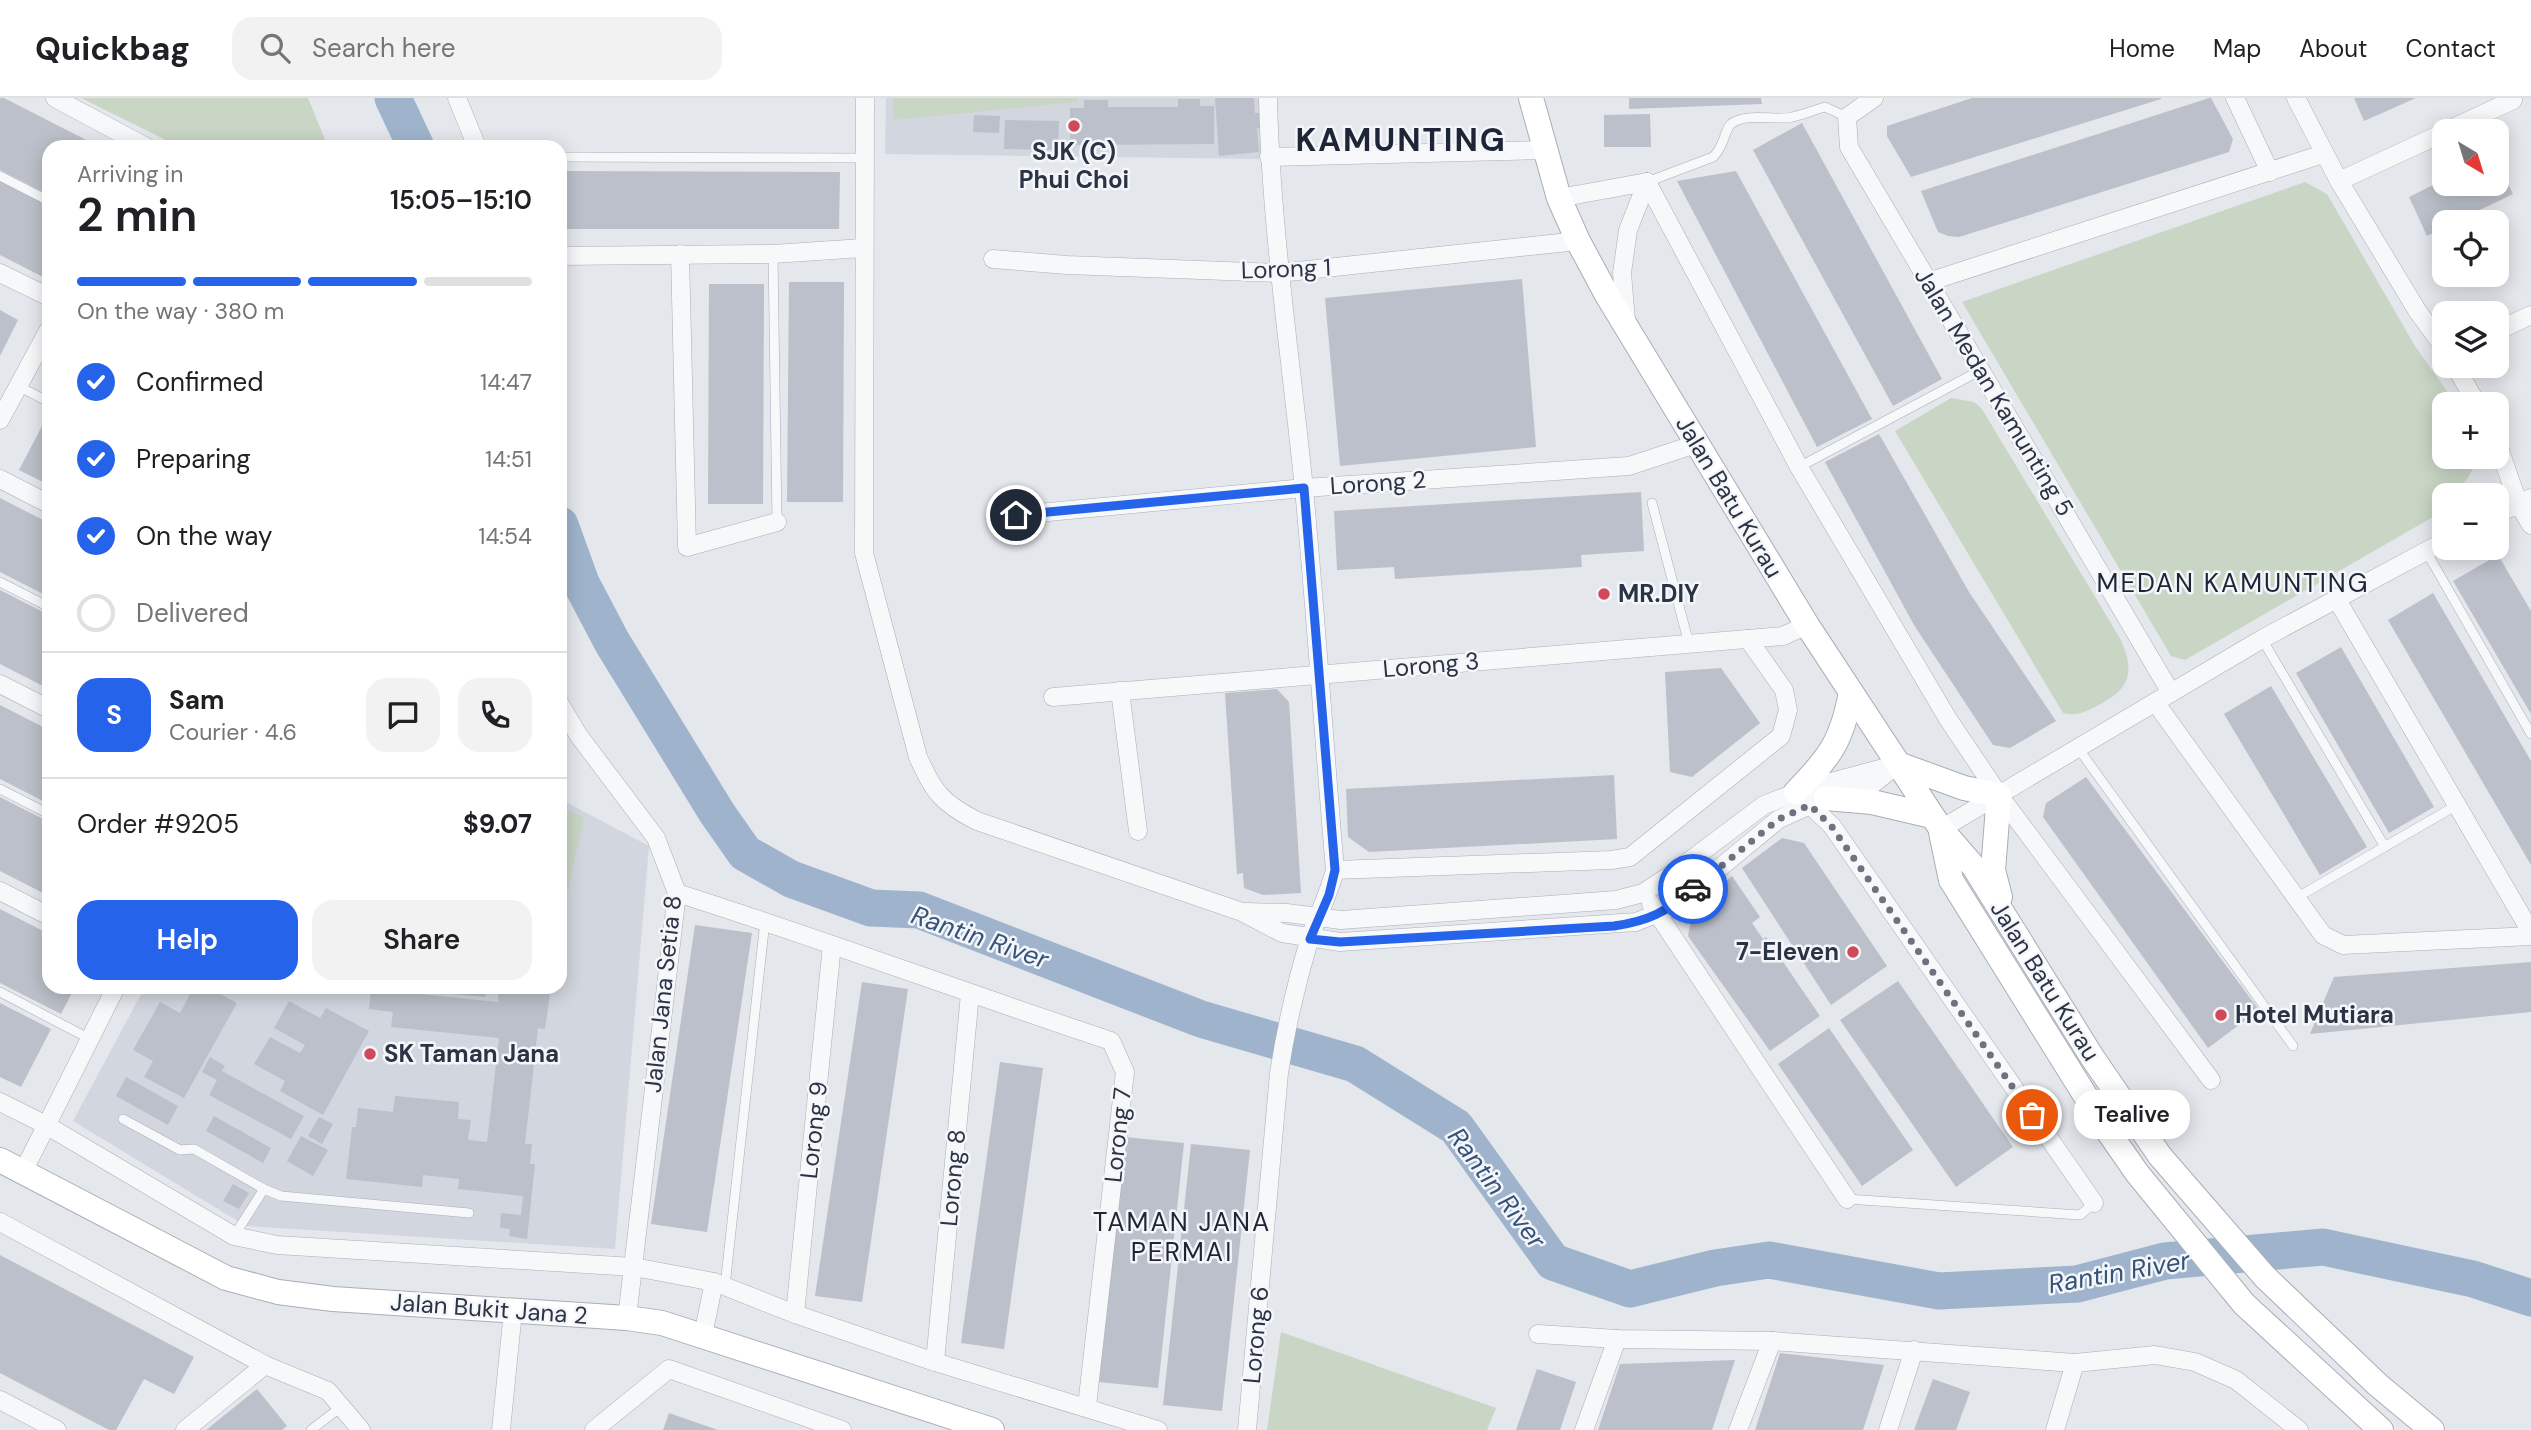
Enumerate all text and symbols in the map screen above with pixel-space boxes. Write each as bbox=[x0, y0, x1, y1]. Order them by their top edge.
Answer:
search box bbox=[232, 17, 722, 80]
text: Quickbag bbox=[35, 27, 190, 70]
icon: search bbox=[256, 29, 294, 67]
text: Search here bbox=[312, 31, 455, 65]
text: Home bbox=[2109, 33, 2175, 64]
text: Map bbox=[2213, 33, 2261, 64]
text: About bbox=[2299, 33, 2368, 64]
text: Contact bbox=[2406, 33, 2496, 64]
marker: SJK (C) Phui Choi bbox=[1066, 118, 1082, 134]
district label: KAMUNTING bbox=[1295, 119, 1507, 161]
north arrow bbox=[2432, 119, 2510, 196]
map controls bbox=[2432, 119, 2509, 560]
place label: SJK (C) Phui Choi bbox=[1019, 136, 1129, 195]
text: Arriving in bbox=[77, 159, 183, 189]
text: 15:05–15:10 bbox=[390, 183, 532, 217]
text: 2 min bbox=[77, 185, 197, 245]
button: locate bbox=[2432, 210, 2509, 287]
street label: Lorong 1 bbox=[1240, 251, 1332, 286]
street label: Jalan Medan Kamunting 5 bbox=[1908, 262, 2081, 522]
text: On the way · 380 m bbox=[77, 296, 284, 326]
button: layers bbox=[2432, 301, 2509, 378]
icon: check bbox=[77, 363, 115, 401]
text: Confirmed bbox=[136, 365, 263, 399]
text: 14:47 bbox=[480, 367, 532, 397]
button: + bbox=[2432, 392, 2509, 469]
street label: Jalan Batu Kurau bbox=[1669, 410, 1790, 583]
icon: check bbox=[77, 440, 115, 478]
text: Preparing bbox=[136, 442, 251, 476]
text: 14:51 bbox=[485, 444, 532, 474]
street label: Lorong 2 bbox=[1329, 464, 1427, 501]
button: − bbox=[2432, 483, 2509, 560]
pin bbox=[986, 485, 1046, 545]
icon: home bbox=[997, 496, 1035, 534]
icon: check bbox=[77, 517, 115, 555]
text: On the way bbox=[136, 519, 272, 553]
text: 14:54 bbox=[478, 521, 532, 551]
district label: MEDAN KAMUNTING bbox=[2097, 566, 2369, 600]
place label: MR.DIY bbox=[1618, 578, 1699, 609]
marker: MR.DIY bbox=[1596, 586, 1612, 602]
text: Delivered bbox=[136, 596, 249, 630]
street label: Lorong 3 bbox=[1381, 645, 1481, 684]
button: chat bbox=[366, 678, 440, 752]
button: phone bbox=[458, 678, 532, 752]
text: Sam bbox=[169, 683, 224, 717]
text: S bbox=[106, 698, 122, 732]
text: Courier · 4.6 bbox=[169, 717, 297, 747]
text: Order #9205 bbox=[77, 807, 239, 841]
text: $9.07 bbox=[463, 807, 532, 841]
courier bbox=[1658, 854, 1728, 924]
icon: car bbox=[1674, 870, 1712, 908]
street label: Jalan Jana Setia 8 bbox=[637, 894, 688, 1094]
street label: Jalan Batu Kurau bbox=[1984, 895, 2107, 1067]
water label: Rantin River bbox=[907, 898, 1054, 977]
button: Help bbox=[77, 900, 298, 980]
button: Share bbox=[312, 900, 532, 980]
place label: 7-Eleven bbox=[1736, 936, 1839, 967]
marker: 7-Eleven bbox=[1845, 944, 1861, 960]
place label: Hotel Mutiara bbox=[2235, 999, 2394, 1030]
marker: Hotel Mutiara bbox=[2213, 1007, 2229, 1023]
place label: SK Taman Jana bbox=[384, 1038, 559, 1069]
marker: SK Taman Jana bbox=[362, 1046, 378, 1062]
street label: Lorong 9 bbox=[793, 1080, 834, 1180]
pin bbox=[2002, 1085, 2062, 1145]
street label: Lorong 7 bbox=[1097, 1086, 1138, 1184]
callout: Tealive bbox=[2074, 1090, 2190, 1140]
icon: bag bbox=[2013, 1096, 2051, 1134]
text: Tealive bbox=[2094, 1099, 2170, 1129]
water label: Rantin River bbox=[1440, 1121, 1554, 1256]
street label: Lorong 8 bbox=[933, 1128, 972, 1228]
district label: TAMAN JANA PERMAI bbox=[1093, 1205, 1271, 1269]
water label: Rantin River bbox=[2046, 1243, 2194, 1301]
street label: Lorong 6 bbox=[1236, 1285, 1275, 1385]
street label: Jalan Bukit Jana 2 bbox=[389, 1286, 589, 1331]

